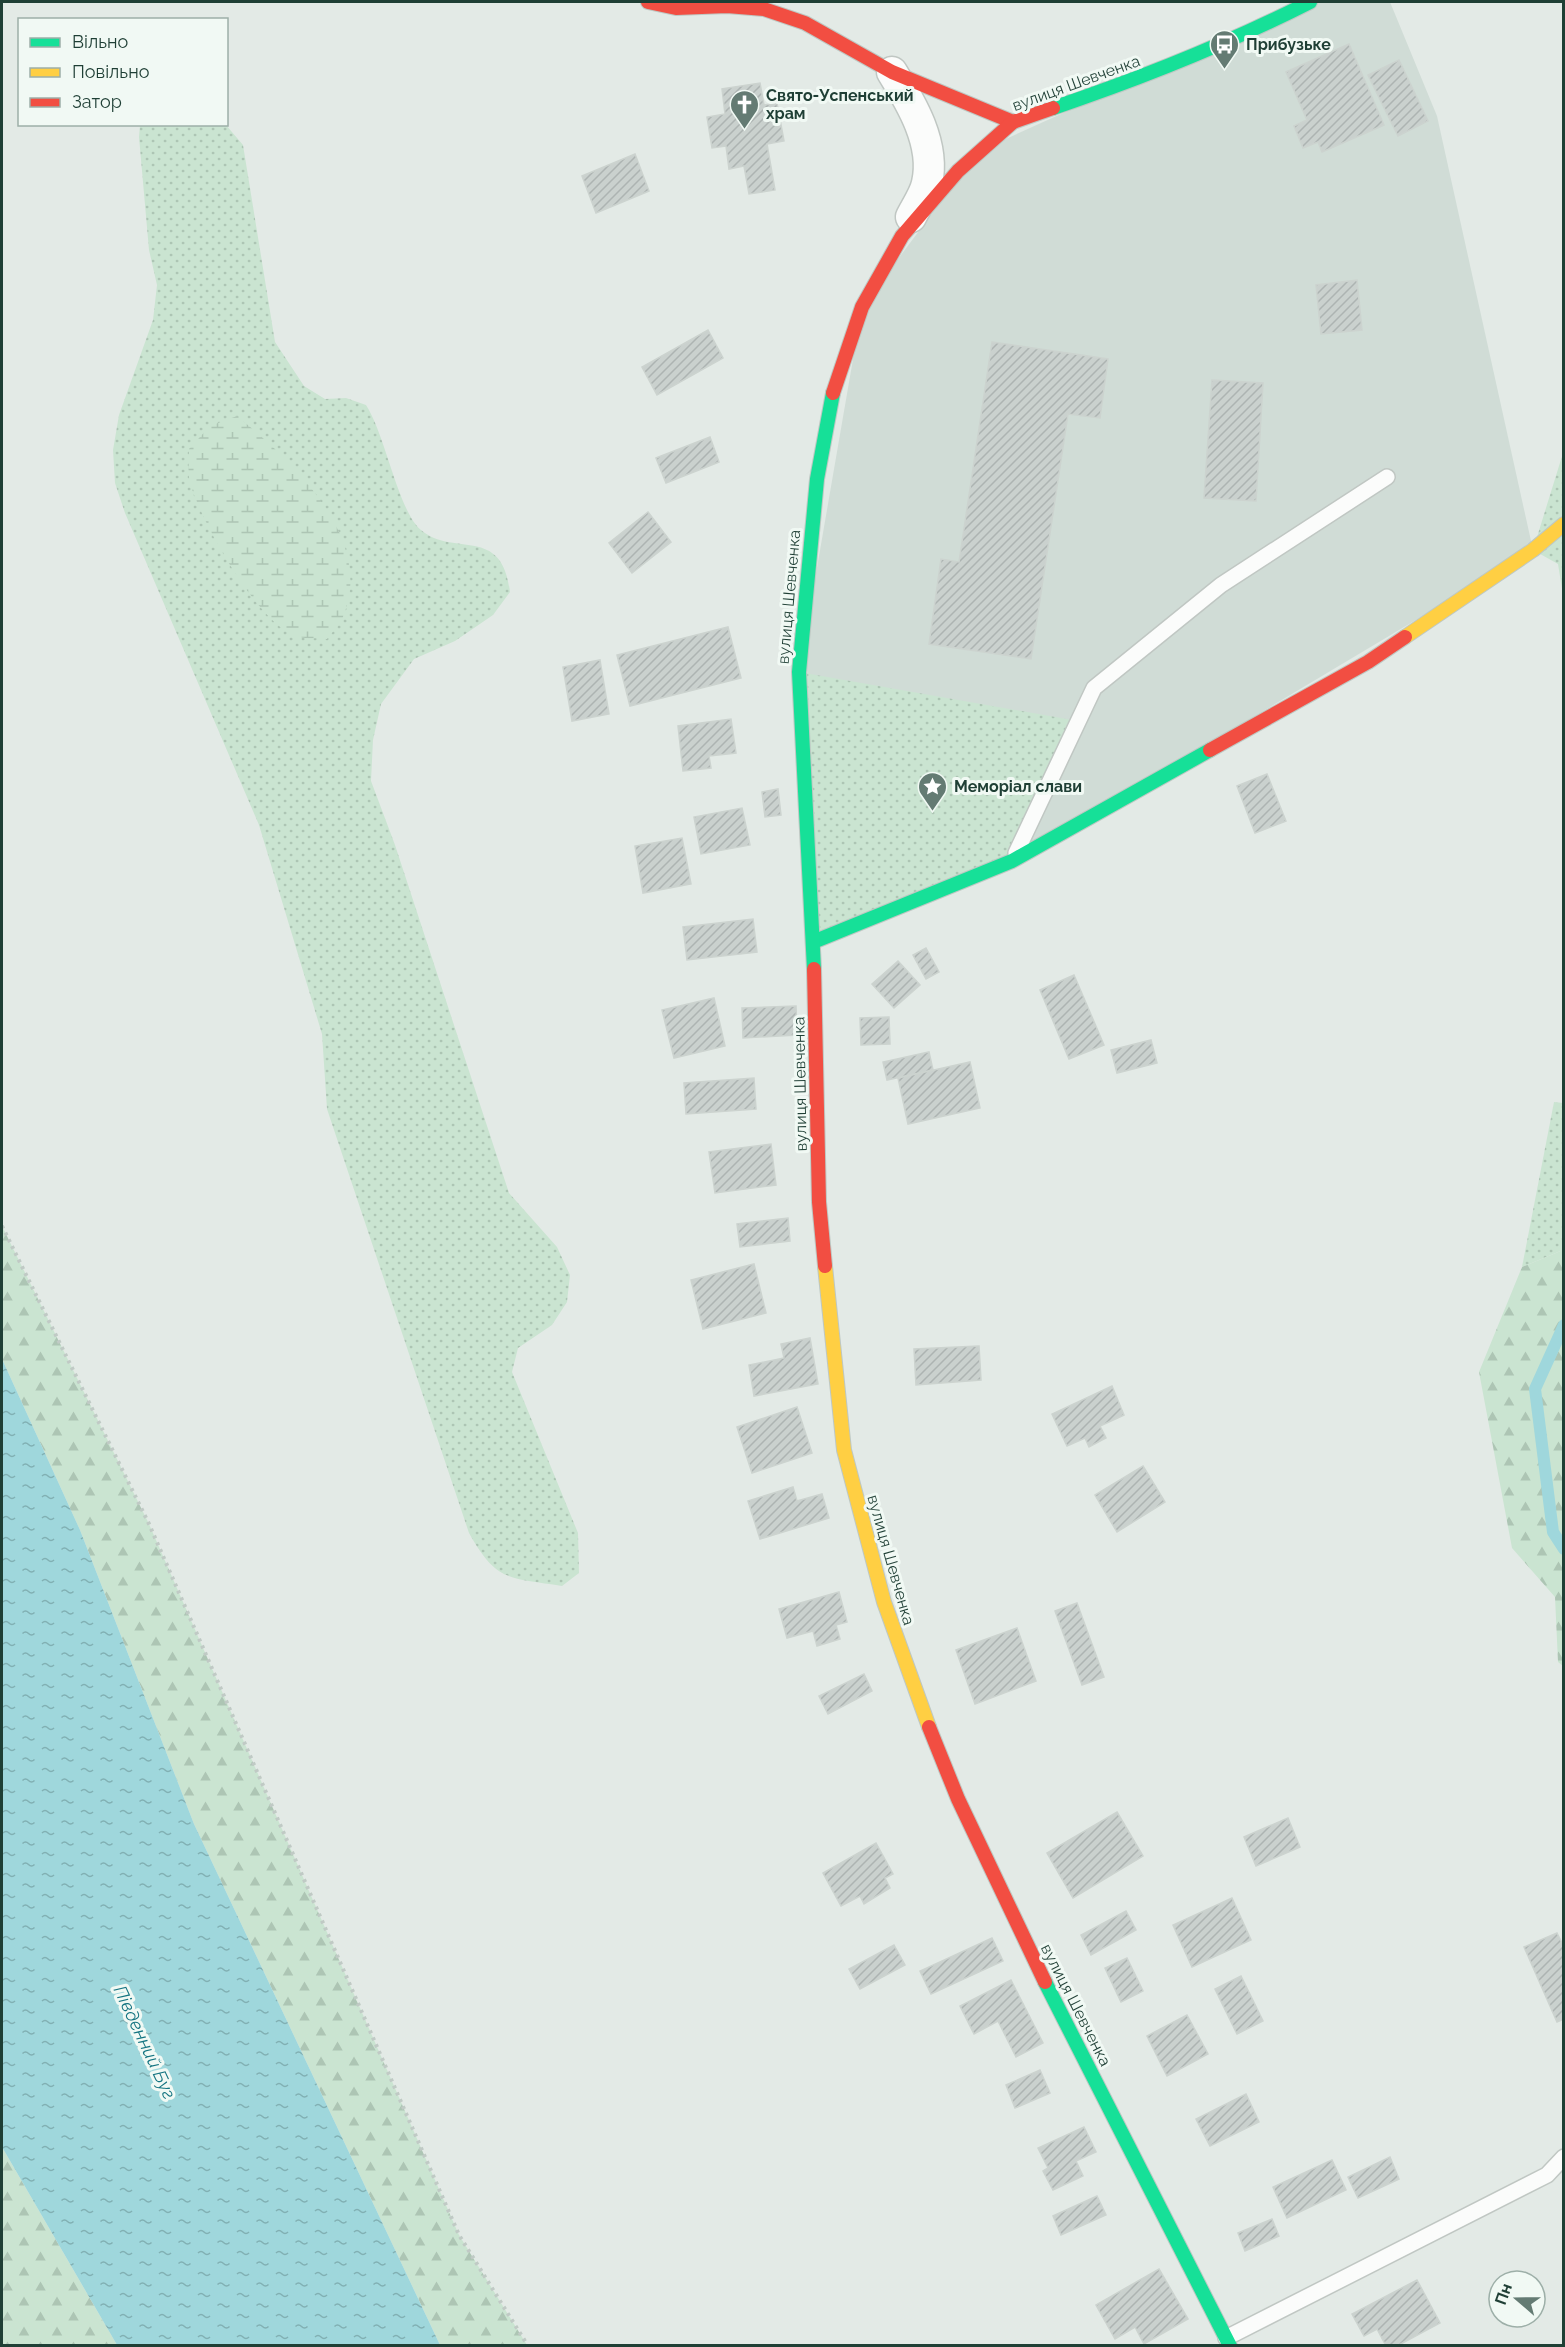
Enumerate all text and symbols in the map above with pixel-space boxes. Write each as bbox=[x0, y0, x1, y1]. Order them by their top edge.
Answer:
legend bbox=[18, 18, 228, 126]
bus stop icon: Прибузьке bbox=[1209, 28, 1241, 70]
text: Вільно bbox=[72, 31, 128, 52]
place label: Прибузьке bbox=[1246, 35, 1331, 54]
street label: вулиця Шевченка bbox=[1010, 51, 1142, 115]
text: Повільно bbox=[72, 61, 150, 82]
place label: Свято-Успенський храм bbox=[766, 86, 914, 123]
church icon: Свято-Успенський храм bbox=[729, 88, 761, 130]
text: Затор bbox=[72, 91, 122, 112]
street label: вулиця Шевченка bbox=[774, 529, 804, 665]
place icon: Меморіал слави bbox=[917, 770, 949, 812]
place label: Меморіал слави bbox=[954, 777, 1082, 796]
street label: вулиця Шевченка bbox=[789, 1017, 811, 1151]
street label: вулиця Шевченка bbox=[863, 1493, 919, 1627]
street label: вулиця Шевченка bbox=[1037, 1941, 1115, 2069]
water label: Південний Буг bbox=[110, 1982, 180, 2102]
north arrow bbox=[1487, 2269, 1547, 2329]
text: Пн bbox=[1491, 2281, 1516, 2307]

